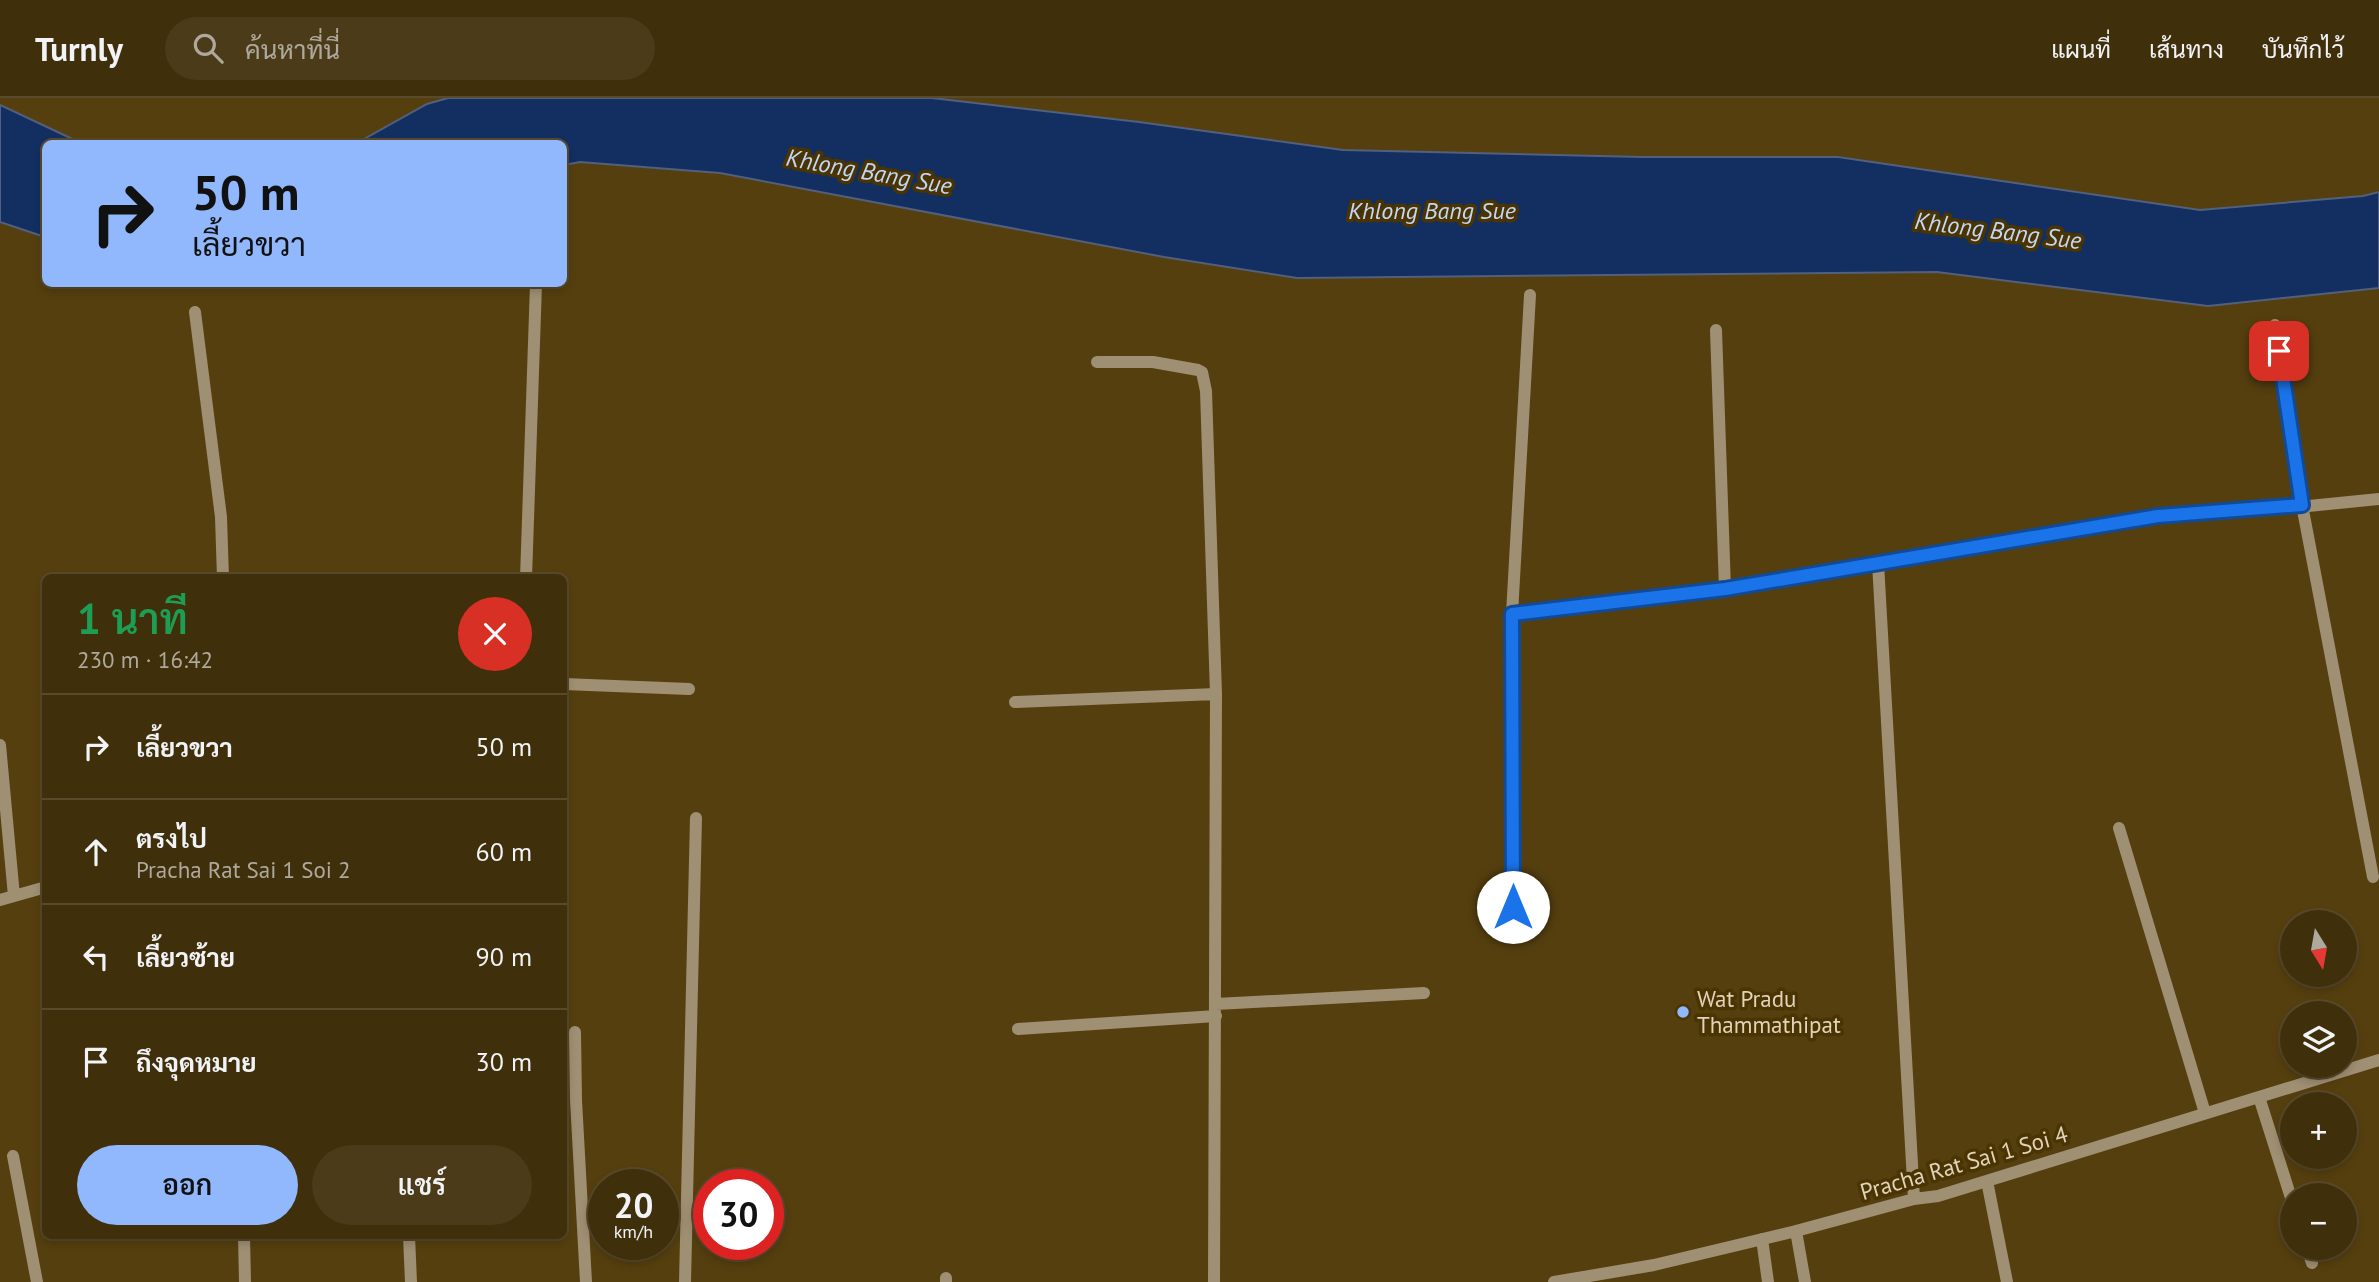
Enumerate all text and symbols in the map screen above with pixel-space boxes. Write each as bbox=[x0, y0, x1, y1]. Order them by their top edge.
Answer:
search box bbox=[165, 17, 655, 80]
text: Turnly bbox=[35, 27, 123, 70]
icon: search bbox=[189, 29, 227, 67]
text: ค้นหาที่นี่ bbox=[245, 33, 340, 66]
text: แผนที่ bbox=[2051, 34, 2111, 65]
text: เส้นทาง bbox=[2149, 34, 2224, 65]
text: บันทึกไว้ bbox=[2262, 34, 2344, 65]
water label: Khlong Bang Sue bbox=[784, 142, 954, 201]
text: 50 m bbox=[192, 160, 299, 224]
icon: right bbox=[77, 168, 168, 259]
water label: Khlong Bang Sue bbox=[1348, 195, 1516, 226]
water label: Khlong Bang Sue bbox=[1913, 205, 2083, 256]
text: เลี้ยวขวา bbox=[192, 223, 306, 265]
pin bbox=[2249, 321, 2309, 381]
icon: arrive bbox=[2260, 332, 2298, 370]
text: 1 นาที bbox=[77, 591, 188, 646]
button: close bbox=[458, 597, 532, 671]
text: 230 m · 16:42 bbox=[77, 645, 213, 674]
icon: right bbox=[77, 728, 115, 766]
text: 50 m bbox=[476, 730, 532, 763]
text: เลี้ยวขวา bbox=[136, 731, 233, 764]
text: ตรงไป bbox=[136, 822, 207, 855]
icon: ahead bbox=[77, 833, 115, 871]
text: 60 m bbox=[476, 835, 532, 868]
text: Pracha Rat Sai 1 Soi 2 bbox=[136, 855, 351, 884]
position arrow bbox=[1476, 870, 1550, 944]
north arrow bbox=[2280, 910, 2357, 987]
map controls bbox=[2280, 910, 2357, 1260]
icon: left bbox=[77, 938, 115, 976]
text: 90 m bbox=[476, 940, 532, 973]
text: เลี้ยวซ้าย bbox=[136, 941, 235, 974]
place label: Wat Pradu Thammathipat bbox=[1697, 984, 1841, 1039]
button: layers bbox=[2280, 1001, 2357, 1078]
marker: Wat Pradu Thammathipat bbox=[1675, 1004, 1691, 1020]
icon: arrive bbox=[77, 1043, 115, 1081]
text: 30 m bbox=[476, 1045, 532, 1078]
text: ถึงจุดหมาย bbox=[136, 1046, 257, 1079]
button: + bbox=[2280, 1092, 2357, 1169]
street label: Pracha Rat Sai 1 Soi 4 bbox=[1857, 1119, 2071, 1206]
button: ออก bbox=[77, 1145, 298, 1225]
button: แชร์ bbox=[312, 1145, 532, 1225]
speed limit sign: 30 bbox=[693, 1169, 784, 1260]
text: 20 bbox=[614, 1182, 653, 1228]
button: − bbox=[2280, 1183, 2357, 1260]
text: km/h bbox=[614, 1220, 653, 1243]

